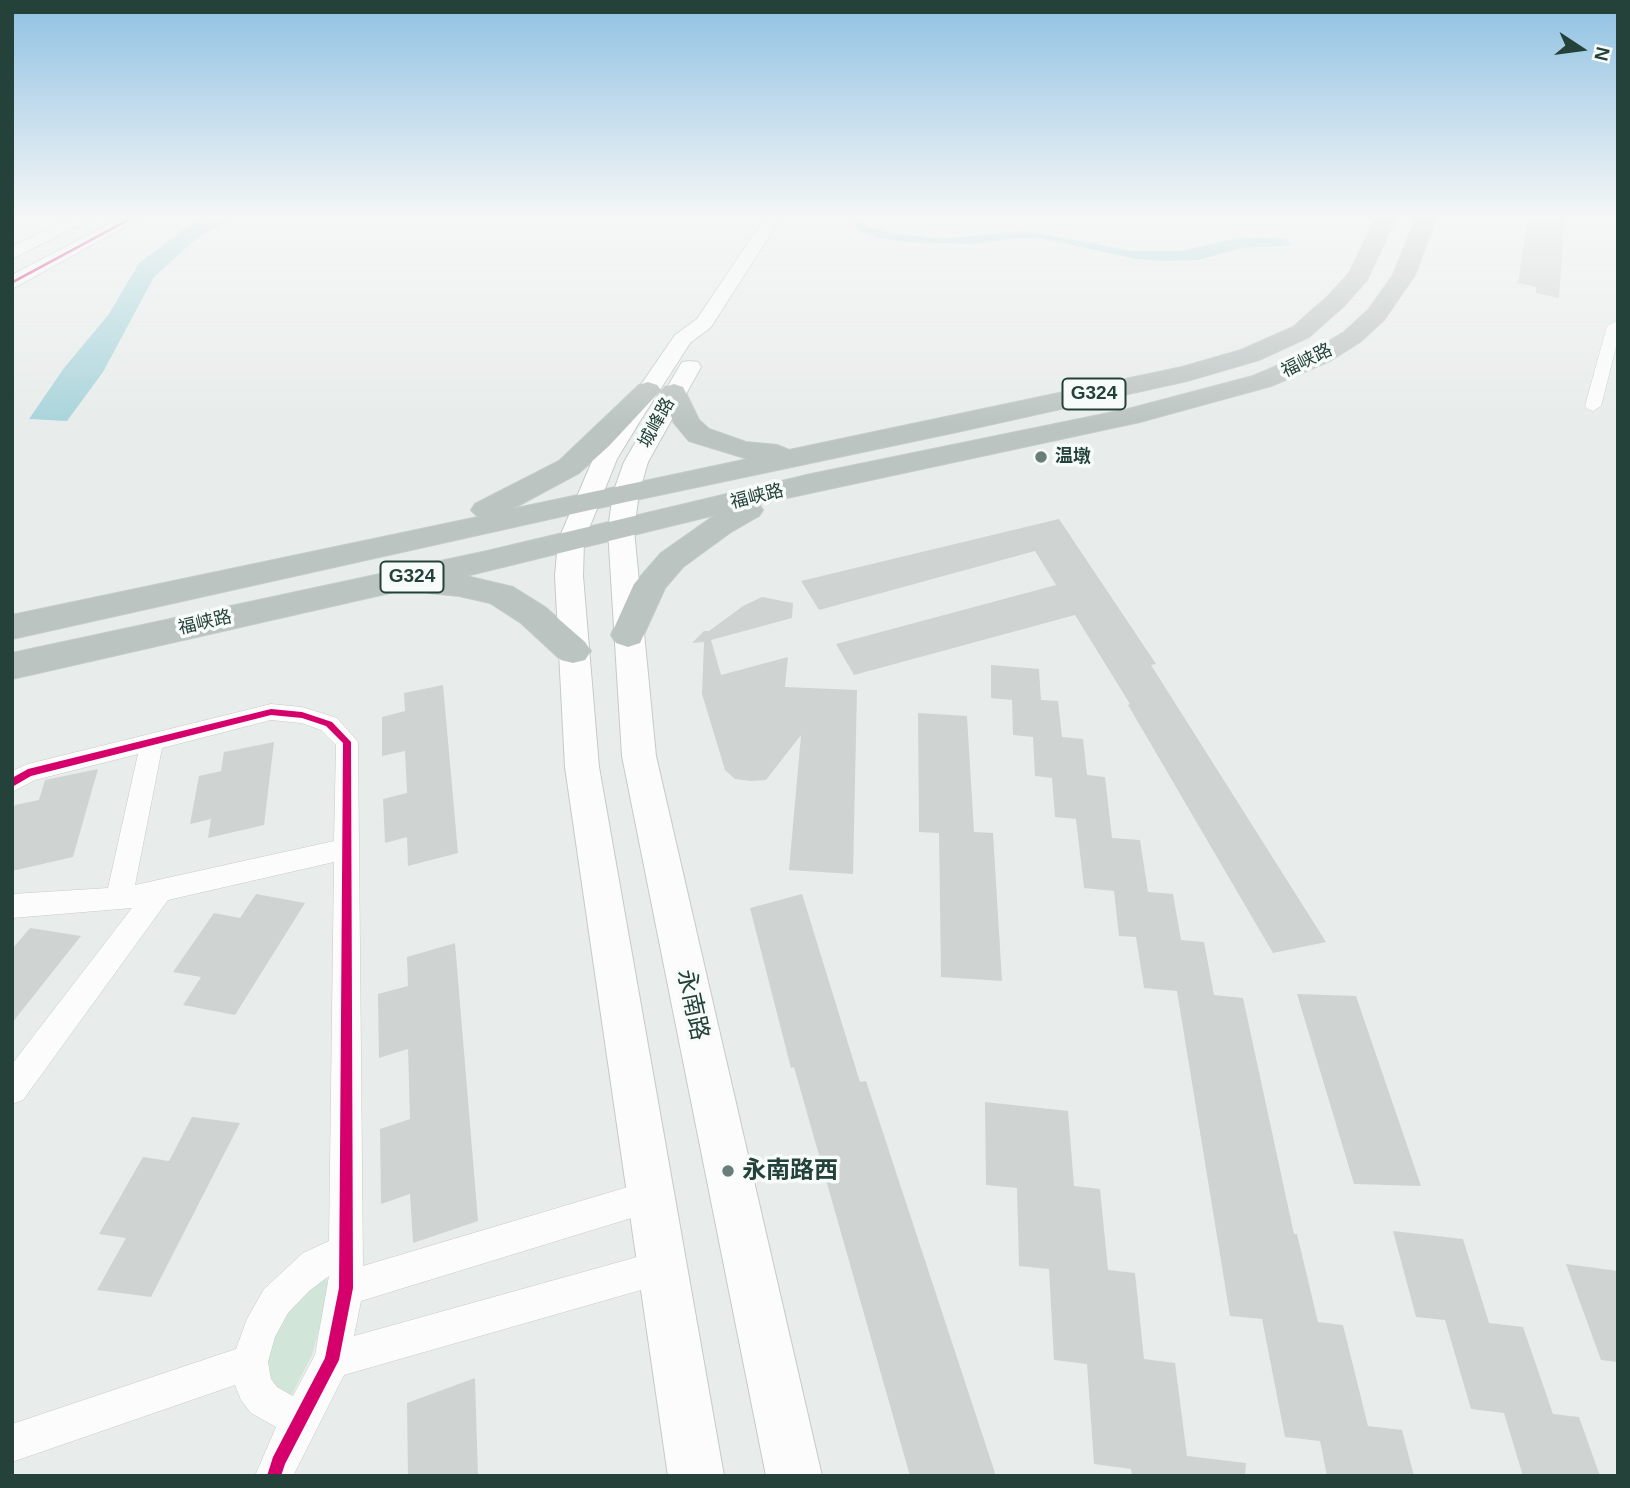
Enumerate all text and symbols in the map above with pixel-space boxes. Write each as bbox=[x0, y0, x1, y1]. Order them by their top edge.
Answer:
north arrow bbox=[1546, 14, 1616, 84]
text: N bbox=[1590, 45, 1614, 63]
street label: 福峡路 bbox=[1278, 339, 1336, 383]
road number: G324 bbox=[1062, 378, 1126, 410]
street label: 城峰路 bbox=[634, 394, 680, 452]
place label: 温墩 bbox=[1055, 446, 1091, 468]
marker: 温墩 bbox=[1033, 449, 1049, 465]
street label: 福峡路 bbox=[728, 480, 786, 514]
road number: G324 bbox=[380, 562, 444, 592]
street label: 福峡路 bbox=[176, 606, 234, 640]
street label: 永南路 bbox=[670, 967, 714, 1043]
place label: 永南路西 bbox=[742, 1157, 838, 1185]
marker: 永南路西 bbox=[720, 1163, 736, 1179]

